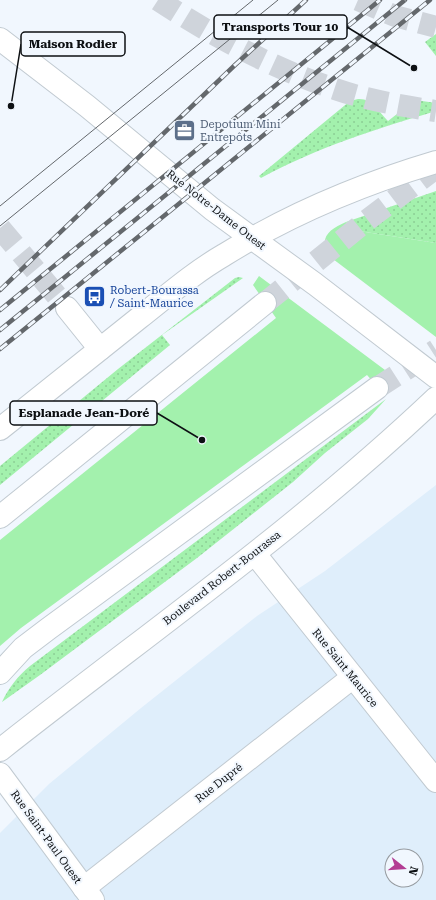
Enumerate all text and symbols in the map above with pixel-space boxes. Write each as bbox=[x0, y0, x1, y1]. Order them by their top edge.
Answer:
callout: Transports Tour 10 bbox=[214, 15, 347, 39]
text: Transports Tour 10 bbox=[222, 20, 338, 34]
callout: Maison Rodier bbox=[21, 32, 125, 56]
text: Maison Rodier bbox=[29, 37, 118, 51]
office icon: Depotium Mini Entrepôts bbox=[172, 117, 198, 143]
place label: Depotium Mini Entrepôts bbox=[200, 118, 281, 144]
street label: Rue Notre-Dame Ouest bbox=[164, 167, 268, 253]
bus stop icon: Robert-Bourassa / Saint-Maurice bbox=[82, 283, 108, 309]
place label: Robert-Bourassa / Saint-Maurice bbox=[109, 284, 199, 310]
callout: Esplanade Jean-Doré bbox=[10, 401, 157, 425]
text: Esplanade Jean-Doré bbox=[19, 406, 149, 420]
street label: Boulevard Robert-Bourassa bbox=[161, 528, 283, 628]
street label: Rue Saint Maurice bbox=[309, 626, 381, 710]
street label: Rue Dupré bbox=[193, 761, 245, 805]
street label: Rue Saint-Paul Ouest bbox=[8, 788, 84, 886]
north arrow bbox=[384, 848, 424, 888]
text: N bbox=[405, 865, 421, 877]

